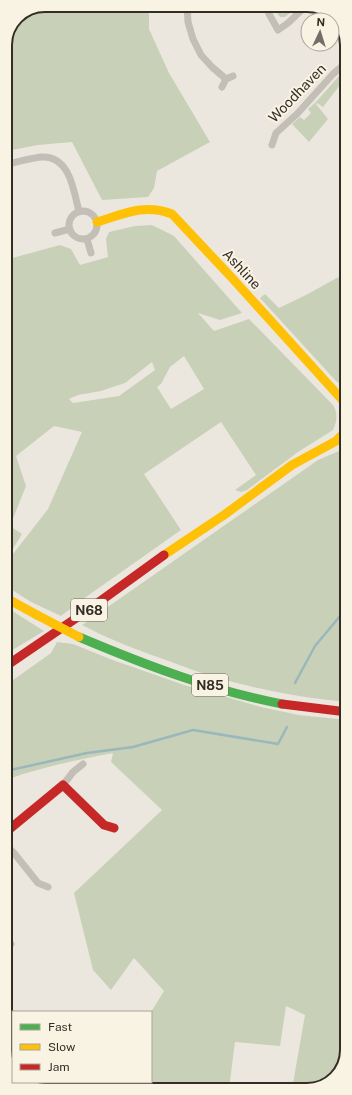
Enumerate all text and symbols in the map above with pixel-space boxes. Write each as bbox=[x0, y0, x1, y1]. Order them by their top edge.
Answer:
north arrow bbox=[300, 12, 340, 52]
text: N bbox=[316, 16, 325, 28]
street label: Woodhaven bbox=[265, 60, 329, 126]
street label: Ashline bbox=[220, 246, 264, 292]
road number: N68 bbox=[71, 599, 107, 621]
road number: N85 bbox=[192, 674, 228, 696]
legend bbox=[12, 1011, 152, 1083]
text: Fast bbox=[48, 1020, 73, 1034]
text: Slow bbox=[48, 1040, 76, 1054]
text: Jam bbox=[48, 1060, 70, 1074]

